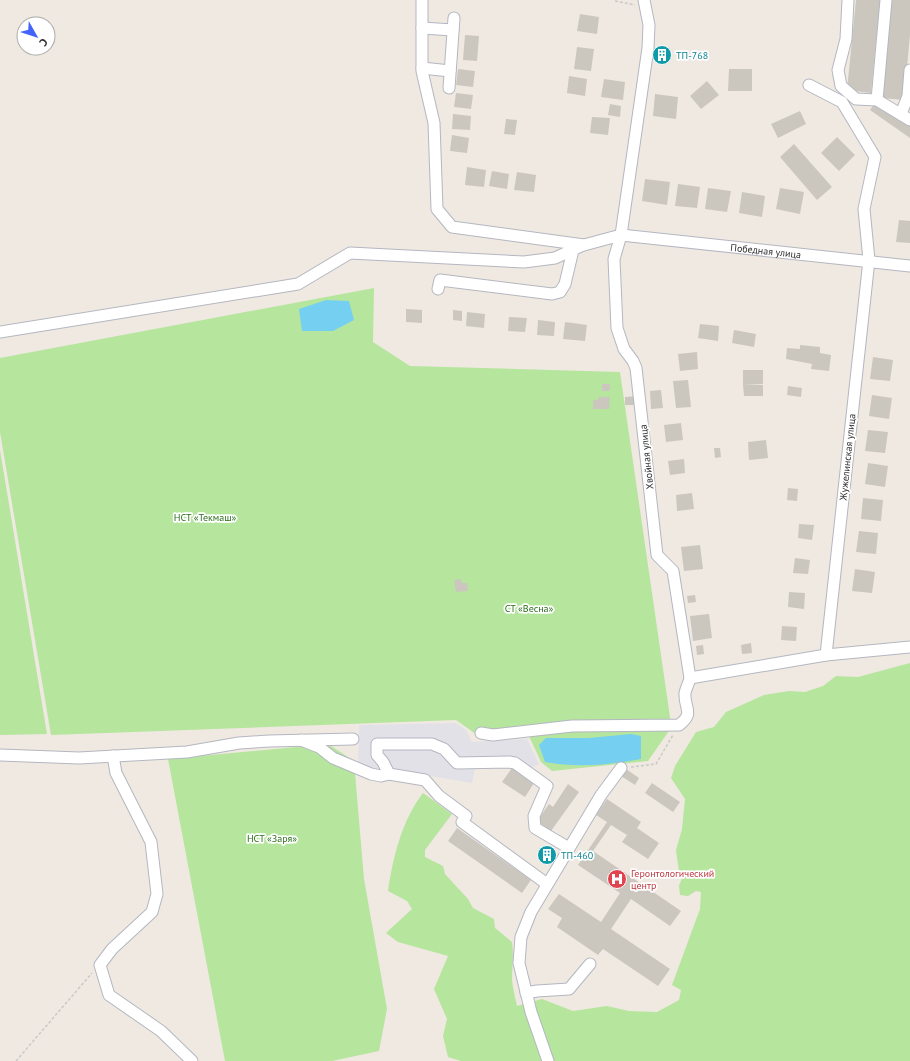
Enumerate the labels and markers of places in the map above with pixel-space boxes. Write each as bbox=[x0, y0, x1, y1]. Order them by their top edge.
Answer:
building icon: ТП-768 bbox=[651, 44, 673, 66]
place label: ТП-768 bbox=[676, 49, 708, 62]
building icon: ТП-460 bbox=[536, 844, 558, 866]
place label: ТП-460 bbox=[561, 849, 594, 862]
place label: Геронтологический центр bbox=[631, 867, 714, 892]
hospital icon: Геронтологический центр bbox=[606, 868, 628, 890]

